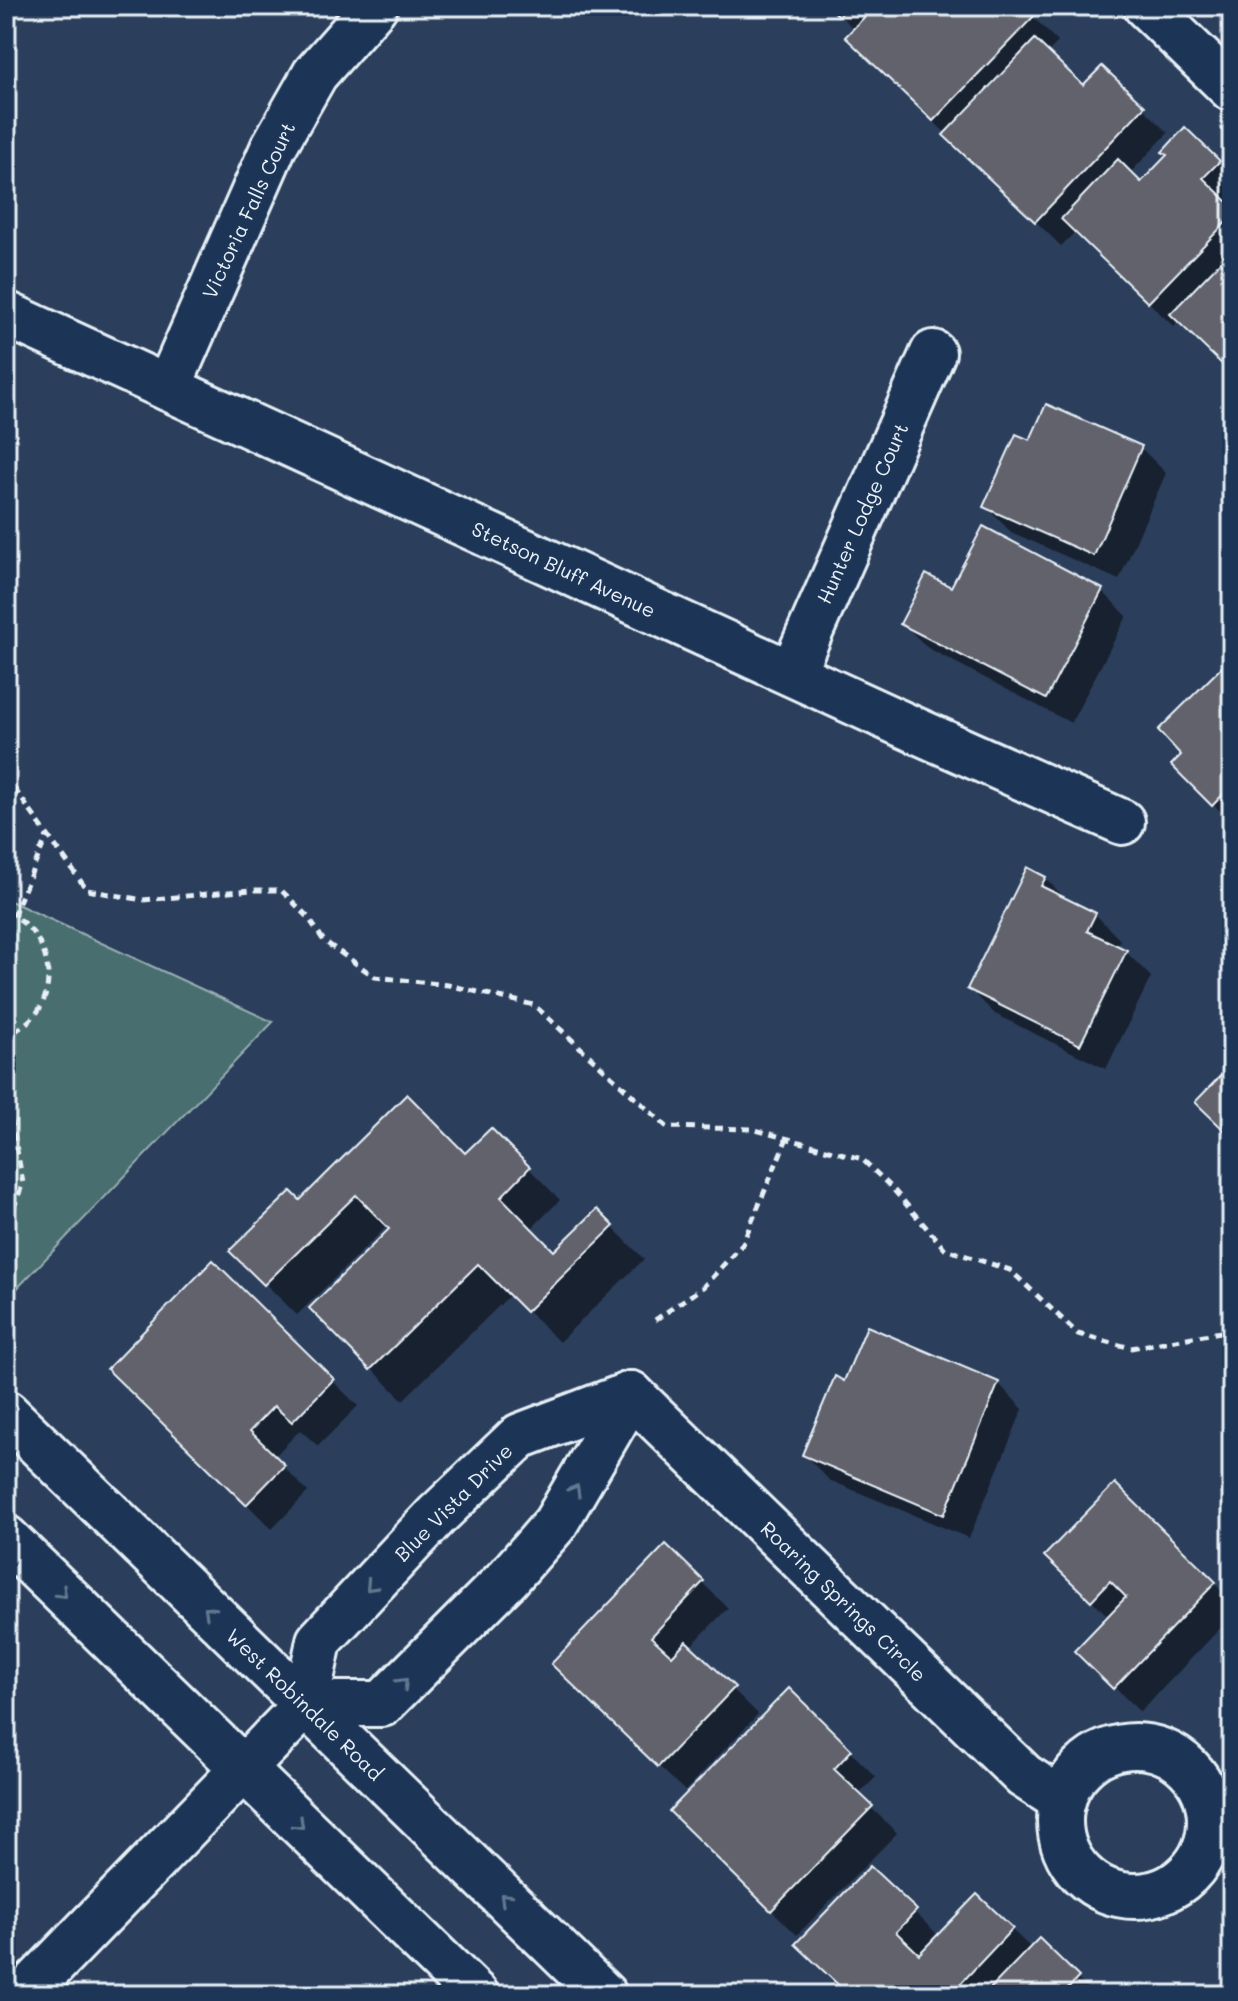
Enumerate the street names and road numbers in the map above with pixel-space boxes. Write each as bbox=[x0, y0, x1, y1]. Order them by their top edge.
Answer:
street label: Victoria Falls Court bbox=[196, 117, 300, 303]
street label: Hunter Lodge Court bbox=[810, 419, 914, 607]
street label: Stetson Bluff Avenue bbox=[468, 515, 660, 623]
street label: Blue Vista Drive bbox=[389, 1438, 517, 1566]
street label: Roaring Springs Circle bbox=[756, 1515, 932, 1687]
street label: West Robindale Road bbox=[221, 1622, 389, 1786]

